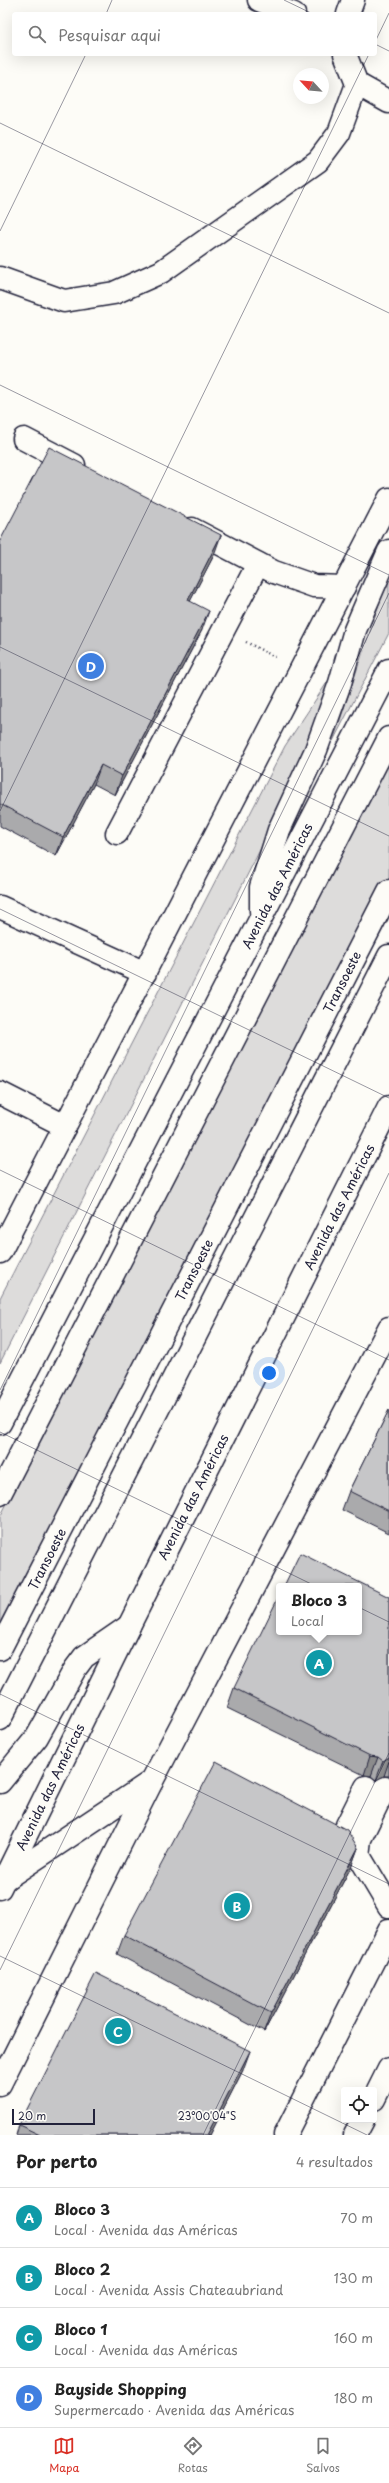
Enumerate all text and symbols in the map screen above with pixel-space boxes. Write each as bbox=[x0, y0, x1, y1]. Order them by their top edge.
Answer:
search box bbox=[12, 12, 377, 56]
icon: search bbox=[26, 23, 48, 45]
text: Pesquisar aqui bbox=[58, 23, 161, 46]
north arrow bbox=[293, 68, 329, 104]
pin: D bbox=[78, 651, 104, 681]
street label: Avenida das Américas bbox=[237, 820, 317, 952]
street label: Transoeste bbox=[318, 947, 365, 1016]
street label: Avenida das Américas bbox=[299, 1141, 379, 1273]
street label: Transoeste bbox=[170, 1235, 217, 1304]
your location bbox=[259, 1363, 279, 1383]
street label: Avenida das Américas bbox=[153, 1431, 233, 1563]
street label: Transoeste bbox=[23, 1524, 70, 1593]
popup bbox=[276, 1583, 362, 1635]
text: Bloco 3 bbox=[291, 1588, 347, 1611]
text: Local bbox=[291, 1611, 324, 1630]
pin: A bbox=[306, 1648, 332, 1678]
street label: Avenida das Américas bbox=[11, 1720, 88, 1853]
pin: B bbox=[224, 1891, 250, 1921]
pin: C bbox=[105, 2016, 131, 2046]
map controls bbox=[341, 2087, 377, 2123]
button: locate bbox=[341, 2087, 377, 2123]
scale bar bbox=[12, 2107, 95, 2126]
text: 20 m bbox=[18, 2107, 46, 2124]
text: 23°00'04"S bbox=[178, 2108, 236, 2123]
text: Por perto bbox=[16, 2148, 97, 2174]
text: 4 resultados bbox=[296, 2152, 373, 2171]
text: Bloco 3 bbox=[54, 2197, 110, 2220]
text: A bbox=[24, 2208, 34, 2227]
text: 70 m bbox=[340, 2208, 373, 2227]
text: Local · Avenida das Américas bbox=[54, 2220, 238, 2239]
text: Bloco 2 bbox=[54, 2257, 110, 2280]
text: B bbox=[25, 2268, 33, 2287]
text: 130 m bbox=[334, 2268, 373, 2287]
text: Local · Avenida Assis Chateaubriand bbox=[54, 2280, 283, 2299]
text: Bloco 1 bbox=[54, 2317, 107, 2340]
text: C bbox=[24, 2328, 34, 2347]
text: 160 m bbox=[334, 2328, 373, 2347]
text: Local · Avenida das Américas bbox=[54, 2340, 238, 2359]
text: Bayside Shopping bbox=[54, 2377, 187, 2400]
text: D bbox=[24, 2388, 34, 2407]
text: 180 m bbox=[334, 2388, 373, 2407]
text: Supermercado · Avenida das Américas bbox=[54, 2400, 294, 2419]
tab: Mapa bbox=[49, 2435, 79, 2476]
tab: Rotas bbox=[178, 2435, 208, 2476]
tab: Salvos bbox=[306, 2435, 340, 2476]

